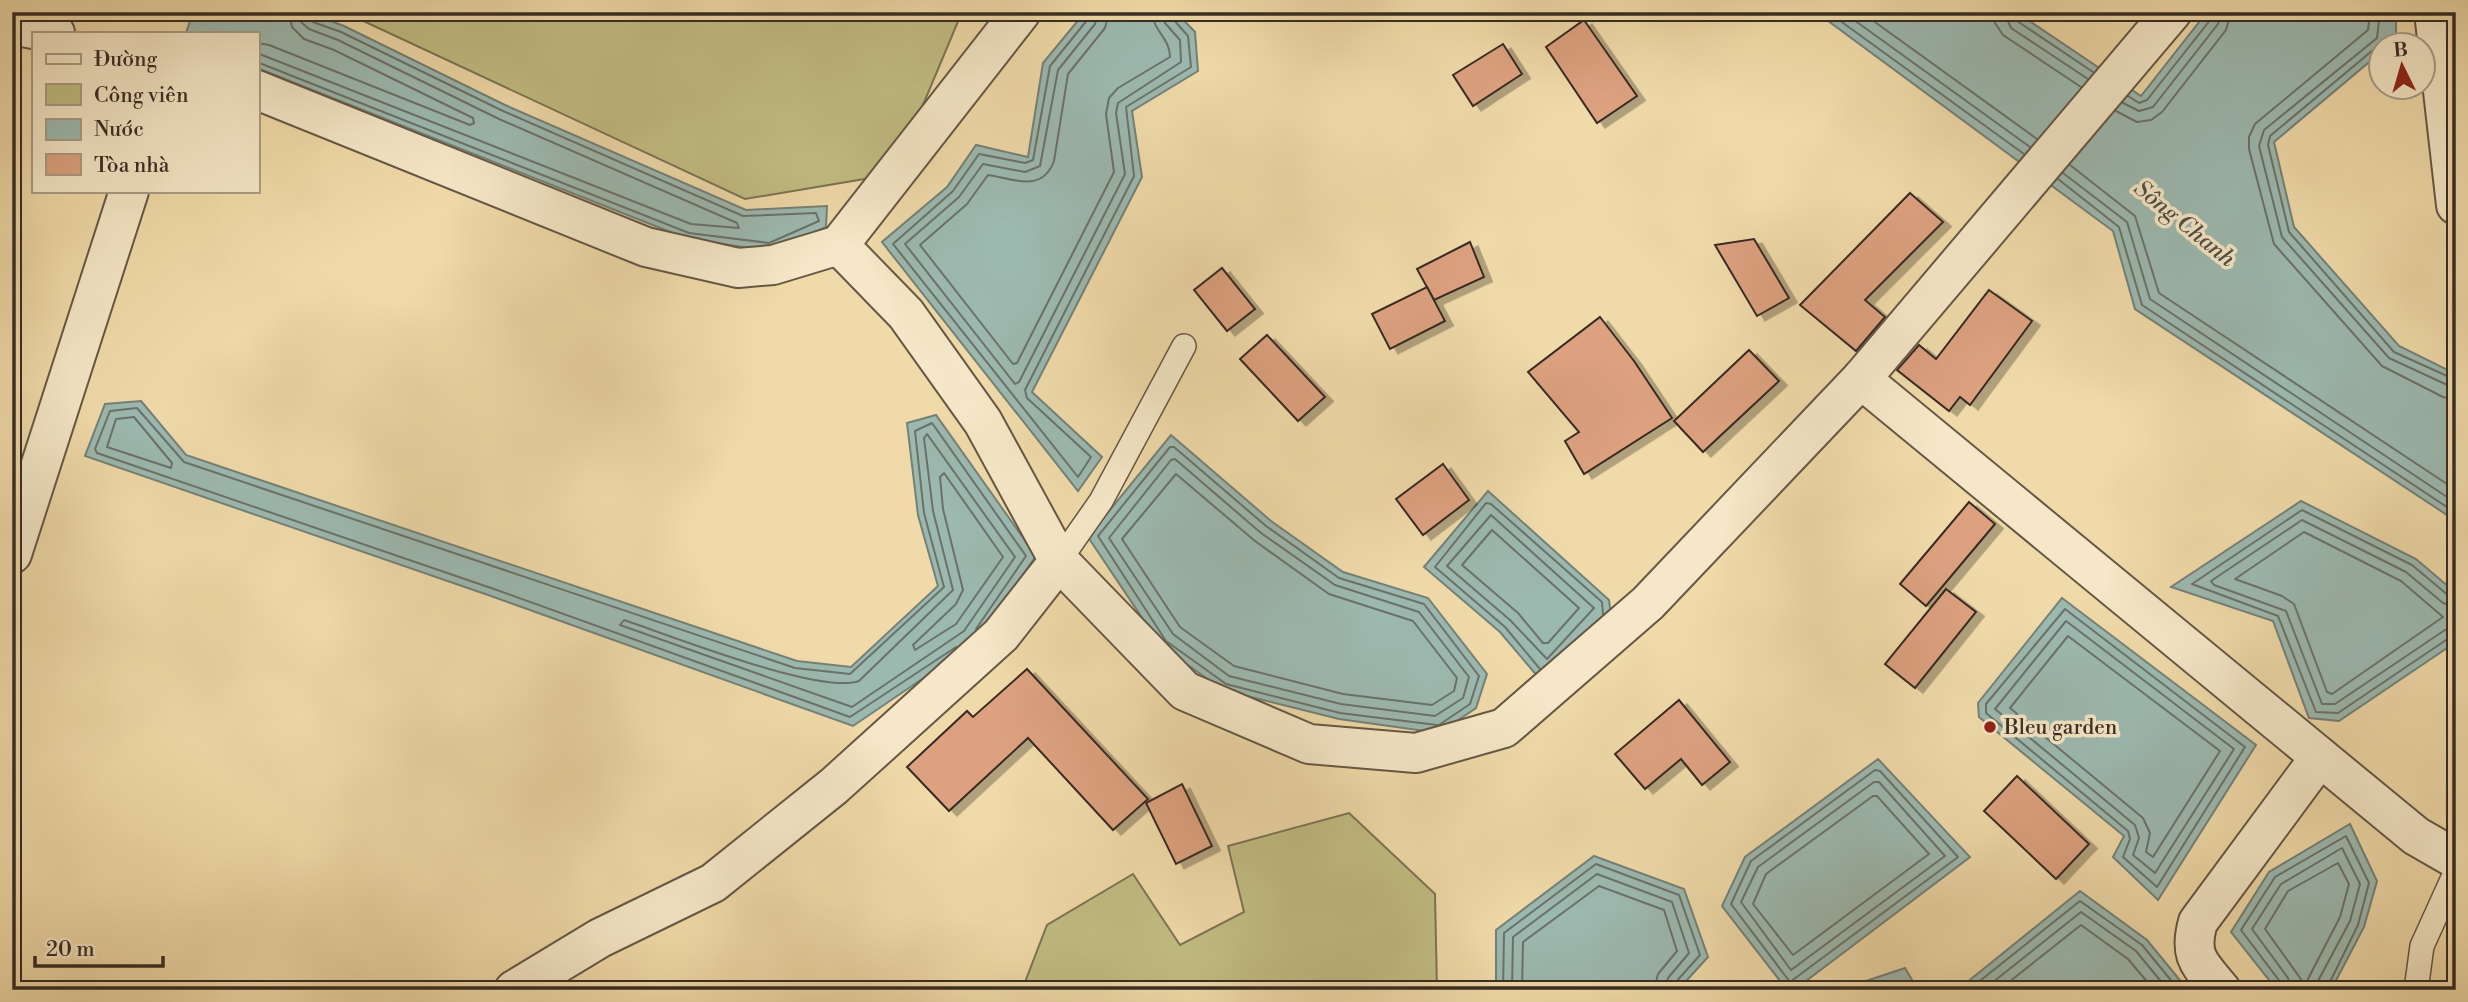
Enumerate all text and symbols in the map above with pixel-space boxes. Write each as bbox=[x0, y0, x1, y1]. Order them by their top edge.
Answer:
legend bbox=[32, 32, 259, 192]
north arrow bbox=[2366, 32, 2436, 102]
text: B bbox=[2392, 37, 2409, 63]
text: Đường bbox=[94, 47, 158, 73]
text: Công viên bbox=[94, 83, 189, 109]
text: Nước bbox=[94, 117, 144, 143]
text: Tòa nhà bbox=[94, 153, 170, 179]
water label: Sông Chanh bbox=[2128, 175, 2241, 273]
place label: Bleu garden bbox=[2003, 715, 2118, 741]
marker: Bleu garden bbox=[1982, 719, 1998, 735]
scale bar bbox=[35, 925, 163, 969]
text: 20 m bbox=[46, 937, 95, 963]

